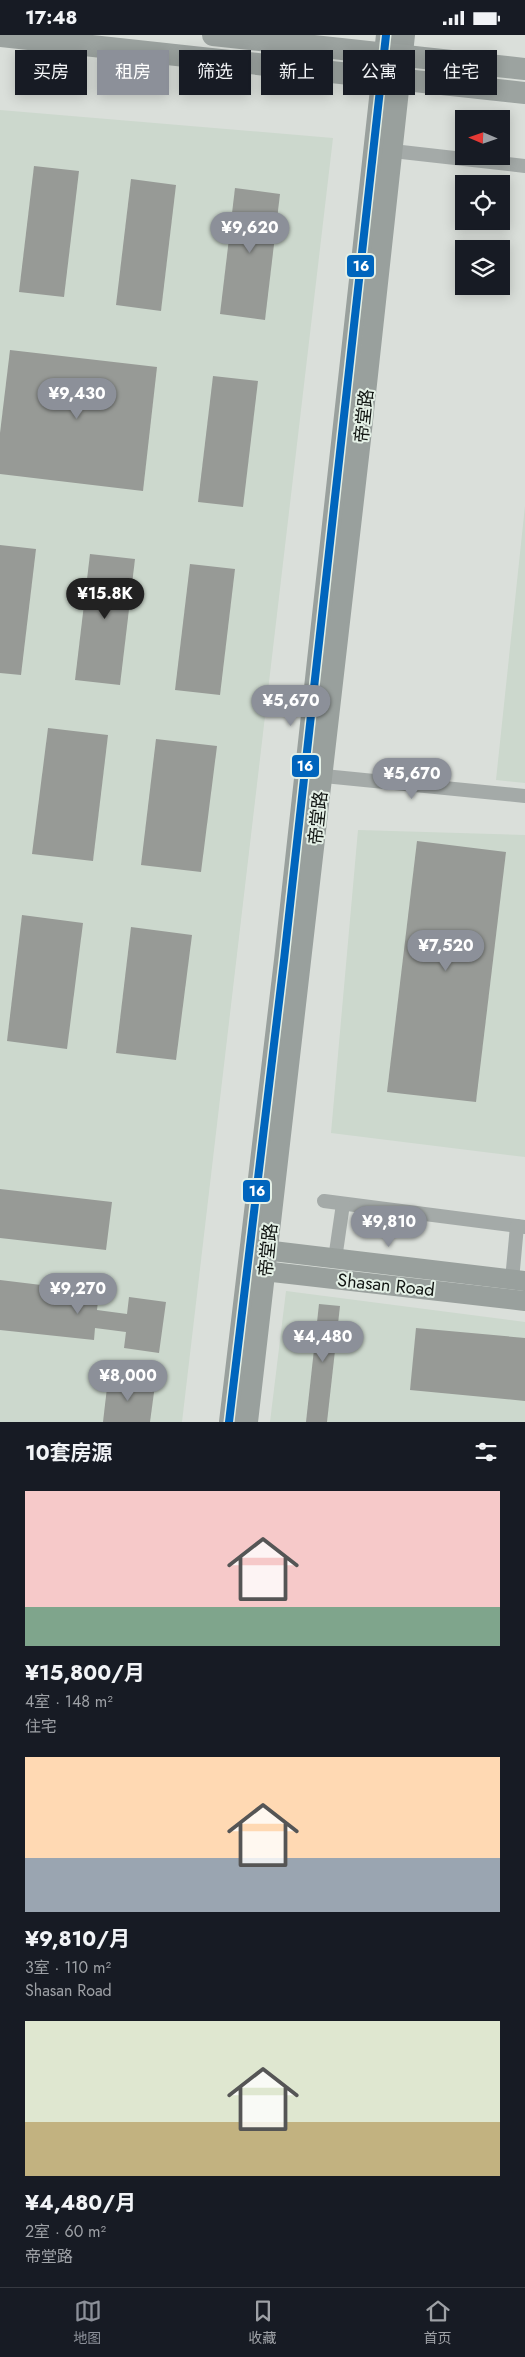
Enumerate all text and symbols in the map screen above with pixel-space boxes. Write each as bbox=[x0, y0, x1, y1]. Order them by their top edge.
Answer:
text: 17:48 bbox=[25, 4, 77, 31]
chip: 买房 bbox=[15, 50, 87, 95]
chip: 租房 bbox=[97, 50, 169, 95]
chip: 筛选 bbox=[179, 50, 251, 95]
chip: 新上 bbox=[261, 50, 333, 95]
chip: 公寓 bbox=[343, 50, 415, 95]
chip: 住宅 bbox=[425, 50, 497, 95]
north arrow bbox=[455, 110, 510, 165]
map controls bbox=[455, 110, 510, 295]
button: locate bbox=[455, 175, 510, 230]
pin: ¥9,620 bbox=[209, 211, 291, 254]
text: ¥9,620 bbox=[221, 216, 279, 239]
button: layers bbox=[455, 240, 510, 295]
line badge: 16 bbox=[346, 254, 375, 278]
text: 16 bbox=[353, 256, 369, 276]
pin: ¥9,430 bbox=[36, 377, 118, 420]
text: ¥9,430 bbox=[48, 382, 106, 405]
street label: 帝堂路 bbox=[348, 388, 380, 444]
pin: ¥15.8K bbox=[64, 577, 146, 620]
text: ¥15.8K bbox=[77, 582, 133, 605]
pin: ¥5,670 bbox=[250, 685, 332, 727]
text: ¥5,670 bbox=[262, 689, 320, 712]
line badge: 16 bbox=[291, 754, 320, 778]
text: 16 bbox=[297, 756, 313, 776]
pin: ¥5,670 bbox=[371, 757, 453, 800]
text: ¥5,670 bbox=[383, 762, 441, 785]
street label: 帝堂路 bbox=[302, 790, 334, 846]
pin: ¥7,520 bbox=[405, 929, 487, 972]
text: ¥7,520 bbox=[418, 934, 474, 957]
line badge: 16 bbox=[242, 1179, 271, 1203]
text: 16 bbox=[249, 1181, 265, 1201]
pin: ¥9,810 bbox=[348, 1205, 430, 1248]
text: ¥9,810 bbox=[362, 1210, 416, 1233]
street label: 帝堂路 bbox=[252, 1222, 284, 1278]
street label: Shasan Road bbox=[336, 1267, 436, 1303]
pin: ¥9,270 bbox=[37, 1273, 119, 1315]
text: ¥9,270 bbox=[50, 1277, 106, 1300]
pin: ¥4,480 bbox=[282, 1321, 364, 1363]
text: ¥4,480 bbox=[294, 1325, 352, 1348]
pin: ¥8,000 bbox=[87, 1359, 169, 1402]
text: ¥8,000 bbox=[99, 1364, 157, 1387]
text: 10套房源 bbox=[25, 1438, 113, 1468]
icon: filters bbox=[472, 1438, 500, 1466]
icon: home bbox=[218, 1524, 308, 1614]
text: ¥15,800/月 bbox=[25, 1658, 145, 1688]
text: 4室 · 148 m² bbox=[25, 1690, 113, 1713]
text: 住宅 bbox=[25, 1715, 57, 1738]
icon: home bbox=[218, 1790, 308, 1880]
text: ¥9,810/月 bbox=[25, 1924, 130, 1954]
text: 3室 · 110 m² bbox=[25, 1956, 111, 1979]
text: Shasan Road bbox=[25, 1979, 112, 2002]
icon: home bbox=[218, 2054, 308, 2144]
text: ¥4,480/月 bbox=[25, 2188, 136, 2218]
text: 2室 · 60 m² bbox=[25, 2220, 106, 2243]
text: 帝堂路 bbox=[25, 2245, 73, 2268]
tab: 地图 bbox=[74, 2297, 102, 2348]
tab: 收藏 bbox=[249, 2297, 277, 2348]
tab: 首页 bbox=[424, 2297, 452, 2348]

